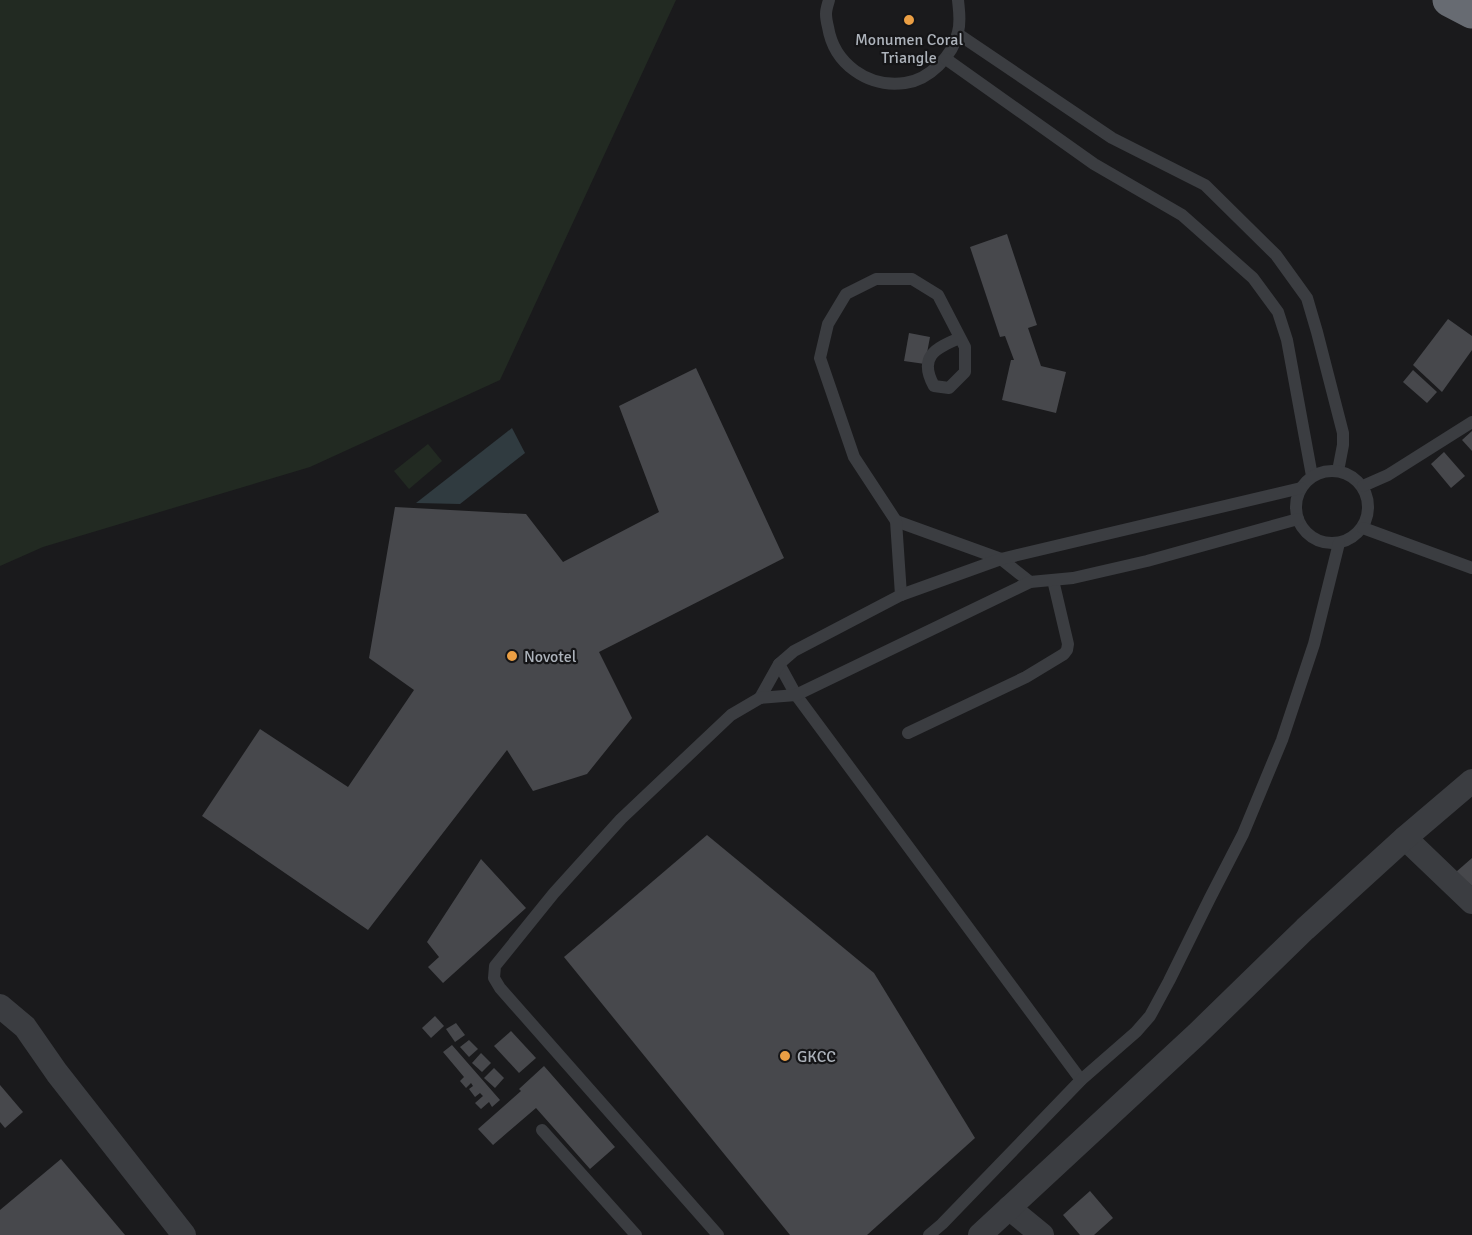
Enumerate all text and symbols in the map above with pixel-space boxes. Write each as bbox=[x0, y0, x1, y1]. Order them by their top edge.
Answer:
marker: Monumen Coral Triangle bbox=[902, 13, 916, 27]
place label: Monumen Coral Triangle bbox=[855, 30, 963, 68]
place label: Novotel bbox=[524, 647, 577, 667]
marker: Novotel bbox=[505, 649, 519, 663]
place label: GKCC bbox=[797, 1047, 836, 1067]
marker: GKCC bbox=[778, 1049, 792, 1063]

